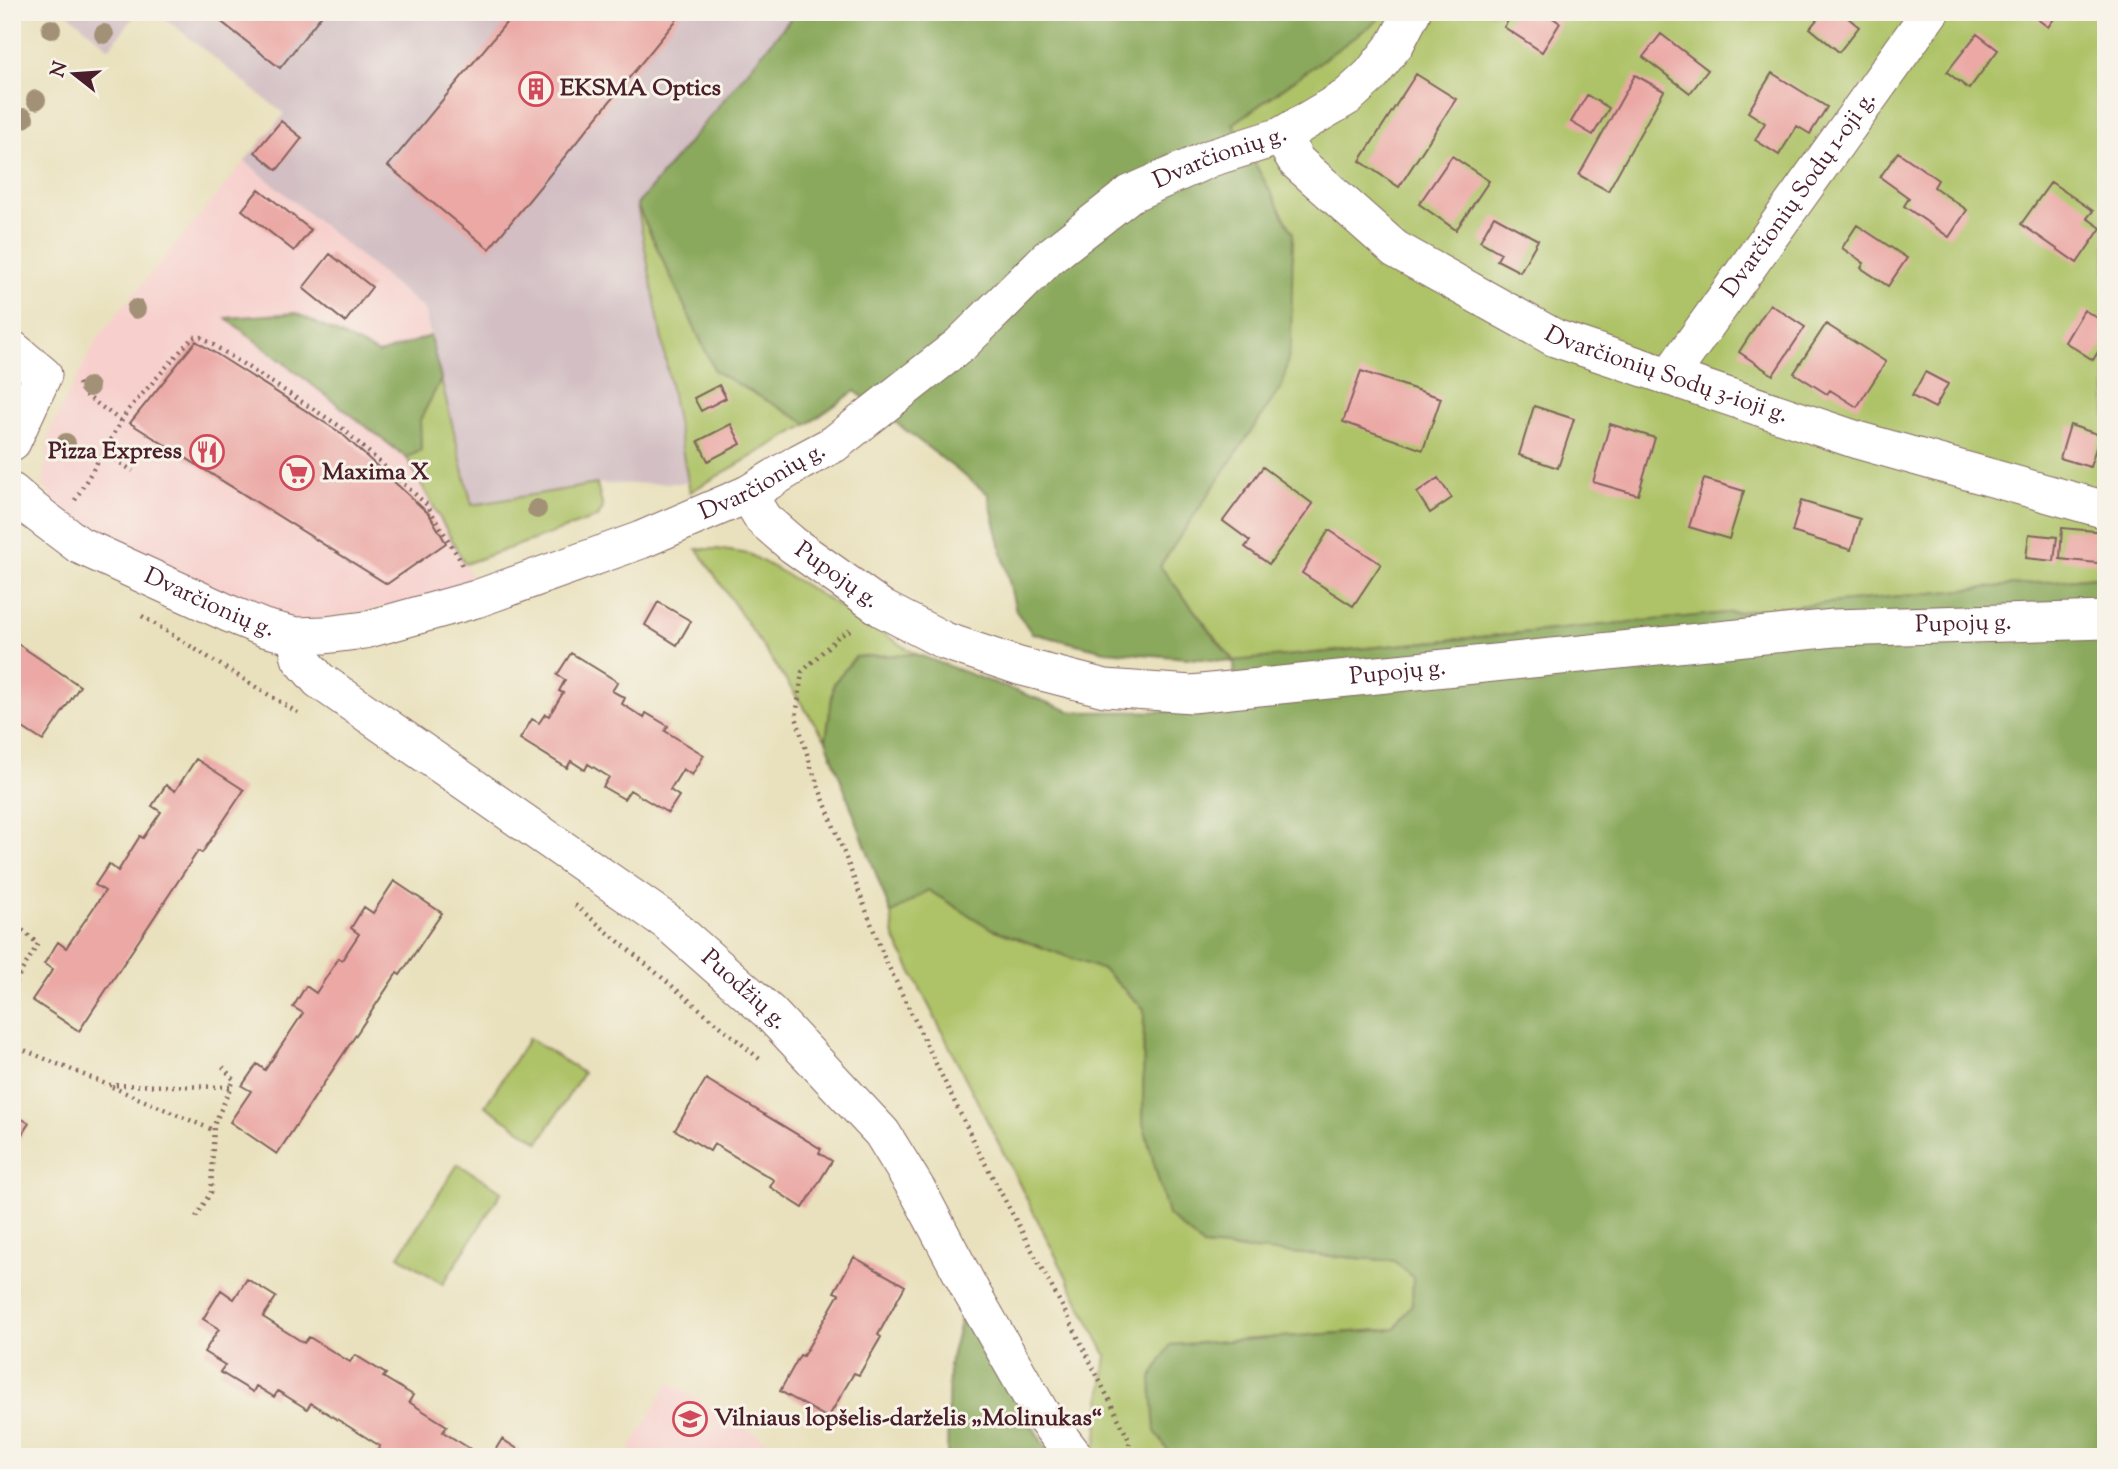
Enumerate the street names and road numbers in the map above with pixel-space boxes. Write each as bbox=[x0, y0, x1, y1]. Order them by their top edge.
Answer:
street label: Dvarčionių Sodų 1-oji g. bbox=[1714, 84, 1885, 305]
street label: Dvarčionių g. bbox=[1148, 119, 1294, 199]
street label: Dvarčionių Sodų 3-ioji g. bbox=[1538, 318, 1793, 433]
street label: Dvarčionių g. bbox=[694, 434, 832, 530]
street label: Pupojų g. bbox=[787, 534, 886, 618]
street label: Dvarčionių g. bbox=[138, 560, 277, 647]
street label: Pupojų g. bbox=[1915, 606, 2012, 643]
street label: Pupojų g. bbox=[1348, 651, 1448, 695]
street label: Puodžių g. bbox=[693, 942, 795, 1038]

